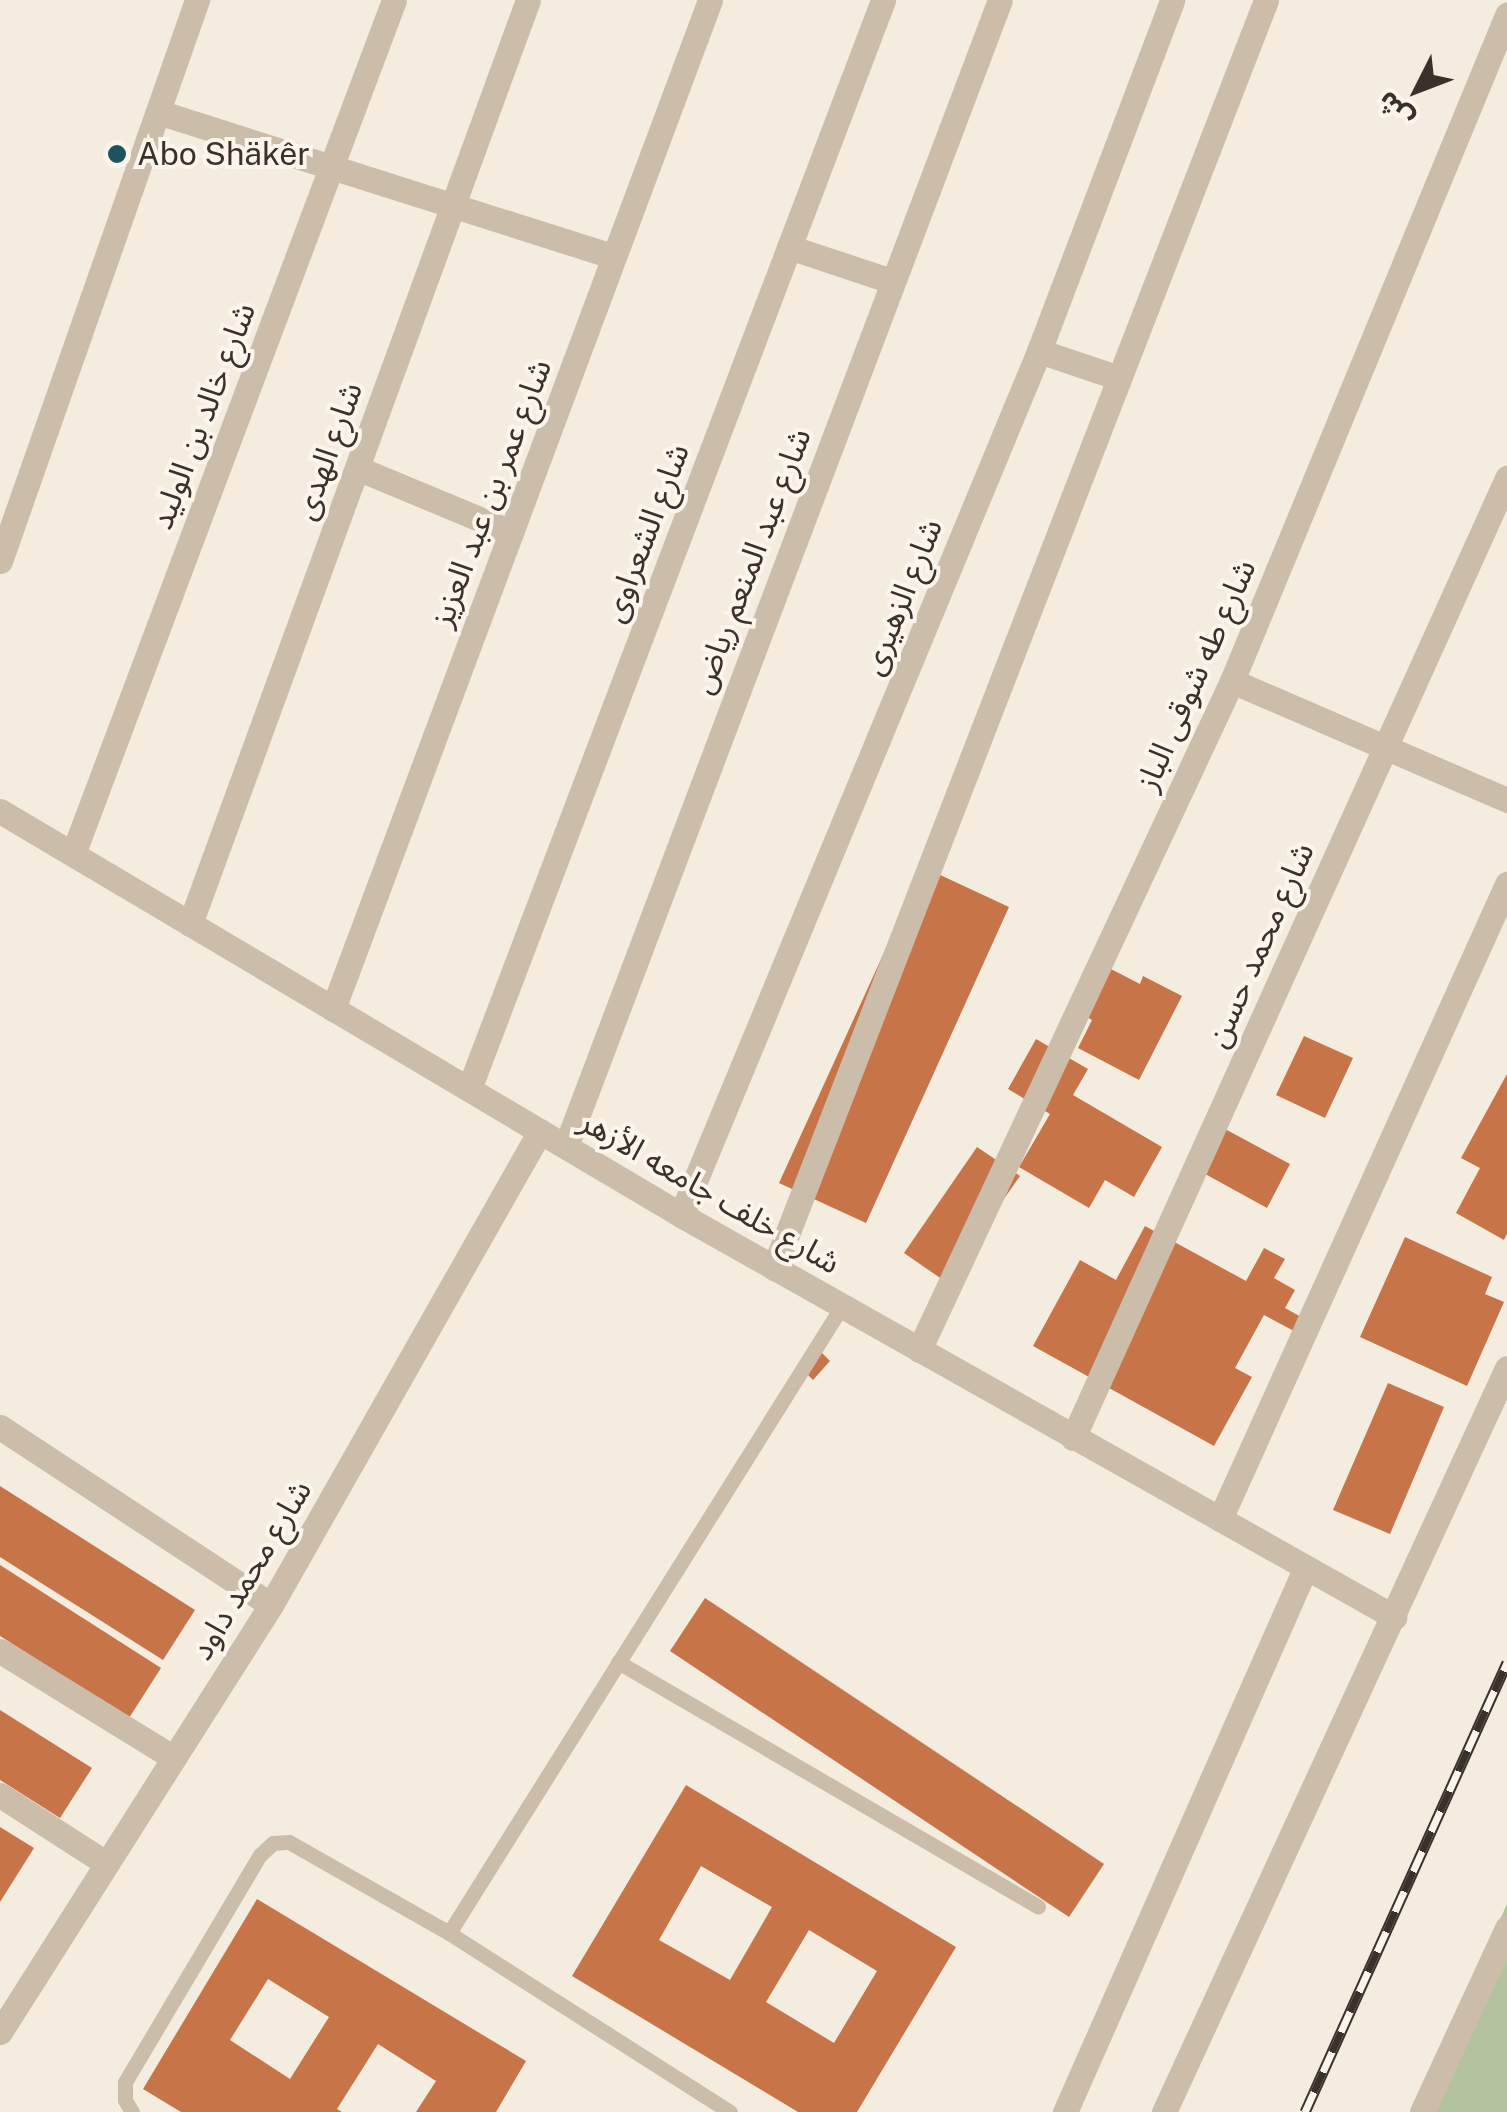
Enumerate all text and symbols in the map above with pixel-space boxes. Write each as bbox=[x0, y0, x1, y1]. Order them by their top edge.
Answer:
north arrow bbox=[1367, 40, 1467, 140]
text: ش bbox=[1369, 85, 1419, 136]
place label: Abo Shäkêr bbox=[137, 135, 310, 173]
marker: Abo Shäkêr bbox=[106, 143, 128, 165]
street label: شارع خالد بن الوليد bbox=[142, 297, 264, 535]
street label: شارع عمر بن عبد العزيز bbox=[422, 354, 560, 632]
street label: شارع الهدى bbox=[285, 377, 371, 525]
street label: شارع عبد المنعم رياض bbox=[683, 423, 819, 699]
street label: شارع الشعراوى bbox=[594, 438, 698, 628]
street label: شارع الزهيرى bbox=[853, 513, 951, 681]
street label: شارع طه شوقى الباز bbox=[1128, 553, 1264, 797]
street label: شارع محمد حسن bbox=[1198, 837, 1322, 1053]
street label: شارع خلف جامعه الأزهر bbox=[573, 1102, 847, 1282]
street label: شارع محمد داود bbox=[182, 1473, 320, 1667]

